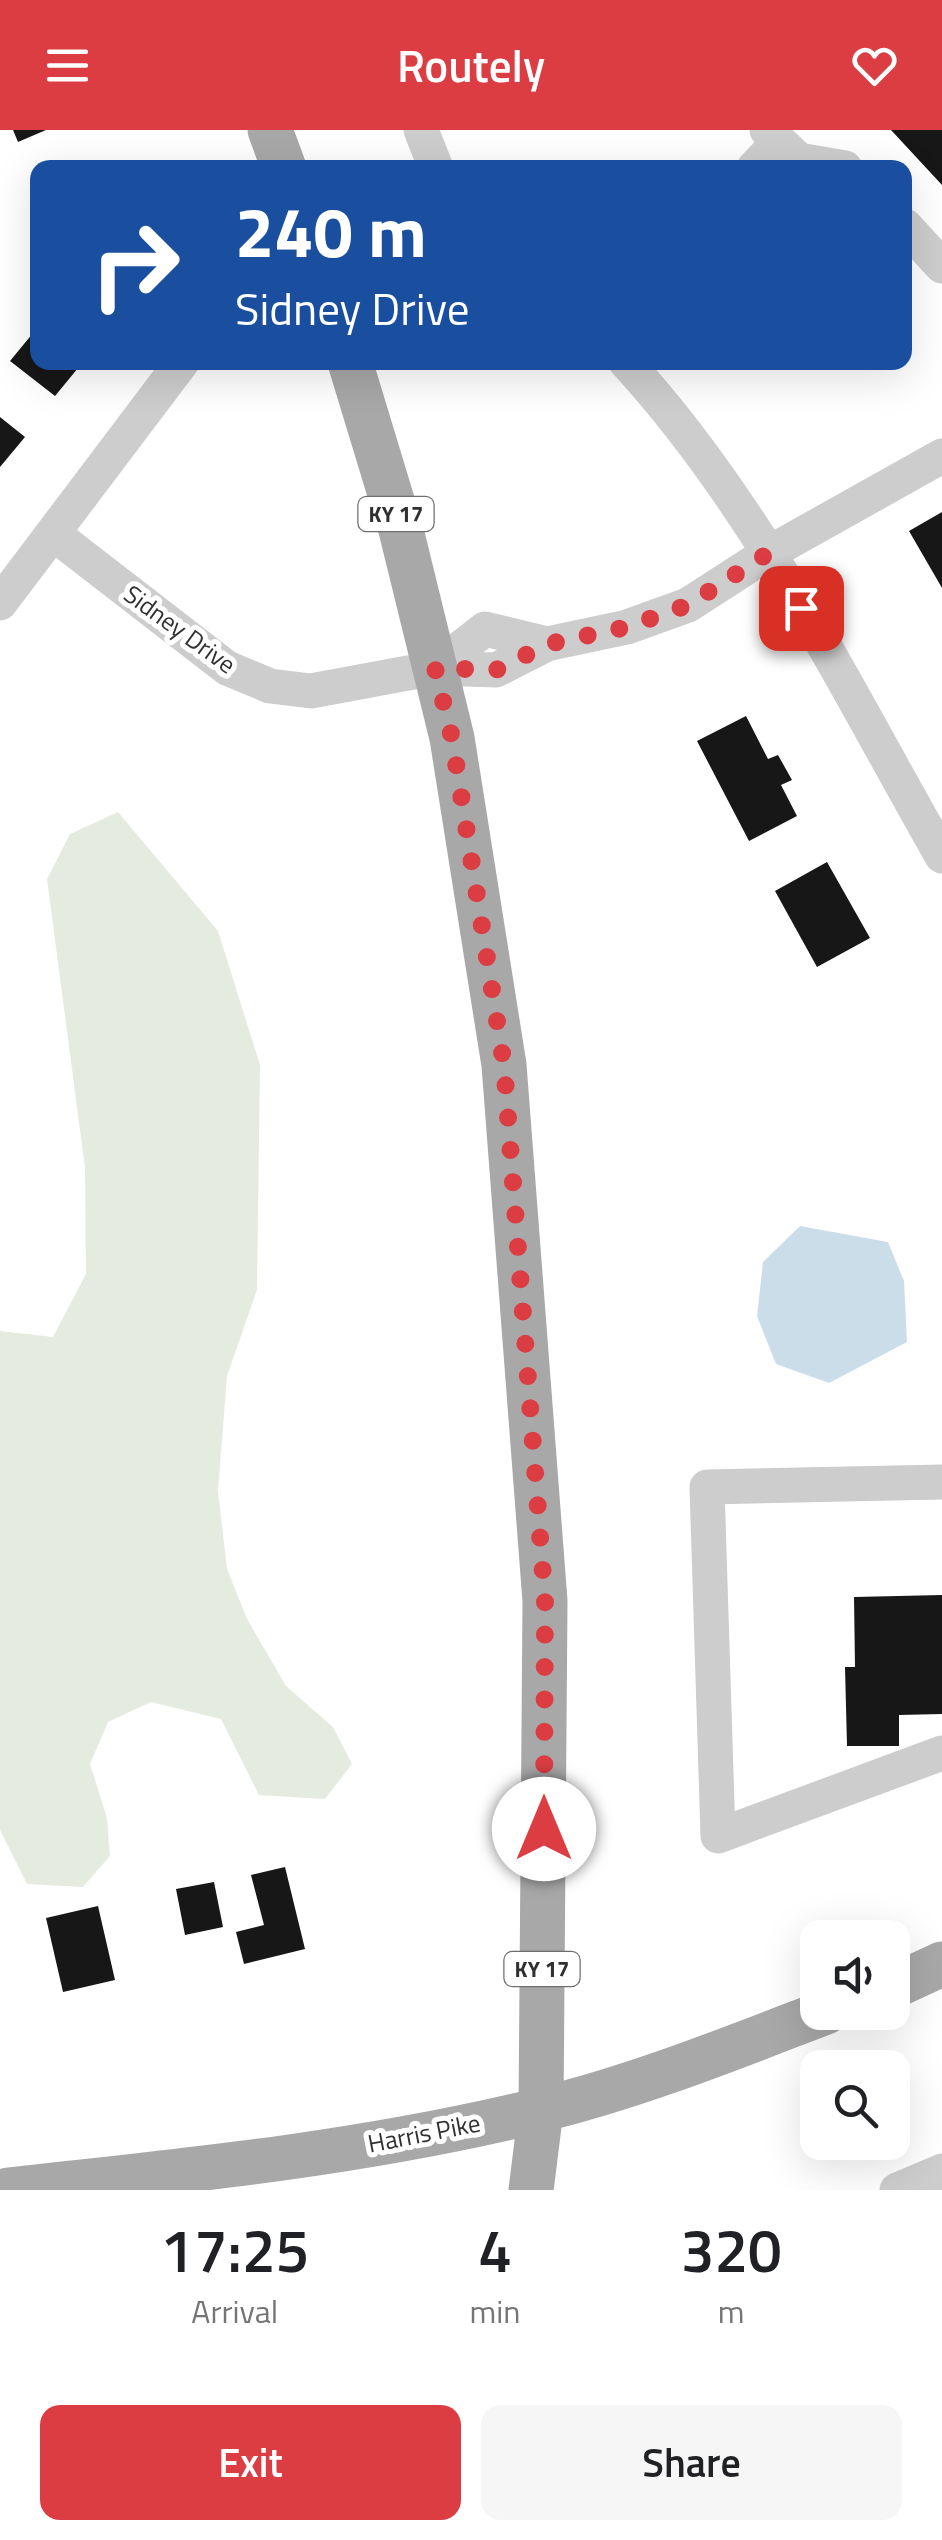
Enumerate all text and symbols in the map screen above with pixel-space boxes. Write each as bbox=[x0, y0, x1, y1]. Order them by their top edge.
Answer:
text: Routely bbox=[397, 31, 545, 99]
icon: menu bbox=[40, 38, 95, 93]
icon: heart bbox=[847, 38, 902, 93]
text: 240 m bbox=[235, 178, 427, 284]
icon: right bbox=[70, 200, 200, 330]
text: Sidney Drive bbox=[235, 274, 470, 342]
road number: KY 17 bbox=[358, 497, 434, 531]
pin bbox=[759, 566, 844, 651]
street label: Sidney Drive bbox=[116, 575, 244, 683]
icon: arrive bbox=[774, 581, 829, 636]
position arrow bbox=[492, 1777, 596, 1881]
map controls bbox=[800, 1920, 910, 2160]
button: sound bbox=[800, 1920, 910, 2030]
road number: KY 17 bbox=[504, 1952, 580, 1986]
button: search bbox=[800, 2050, 910, 2160]
street label: Harris Pike bbox=[364, 2103, 484, 2163]
text: 17:25 bbox=[160, 2204, 309, 2295]
text: 4 bbox=[478, 2204, 512, 2295]
text: 320 bbox=[681, 2204, 782, 2295]
text: Arrival bbox=[191, 2287, 278, 2335]
text: min bbox=[469, 2287, 520, 2335]
text: m bbox=[718, 2287, 745, 2335]
button: Exit bbox=[40, 2405, 461, 2520]
button: Share bbox=[481, 2405, 902, 2520]

